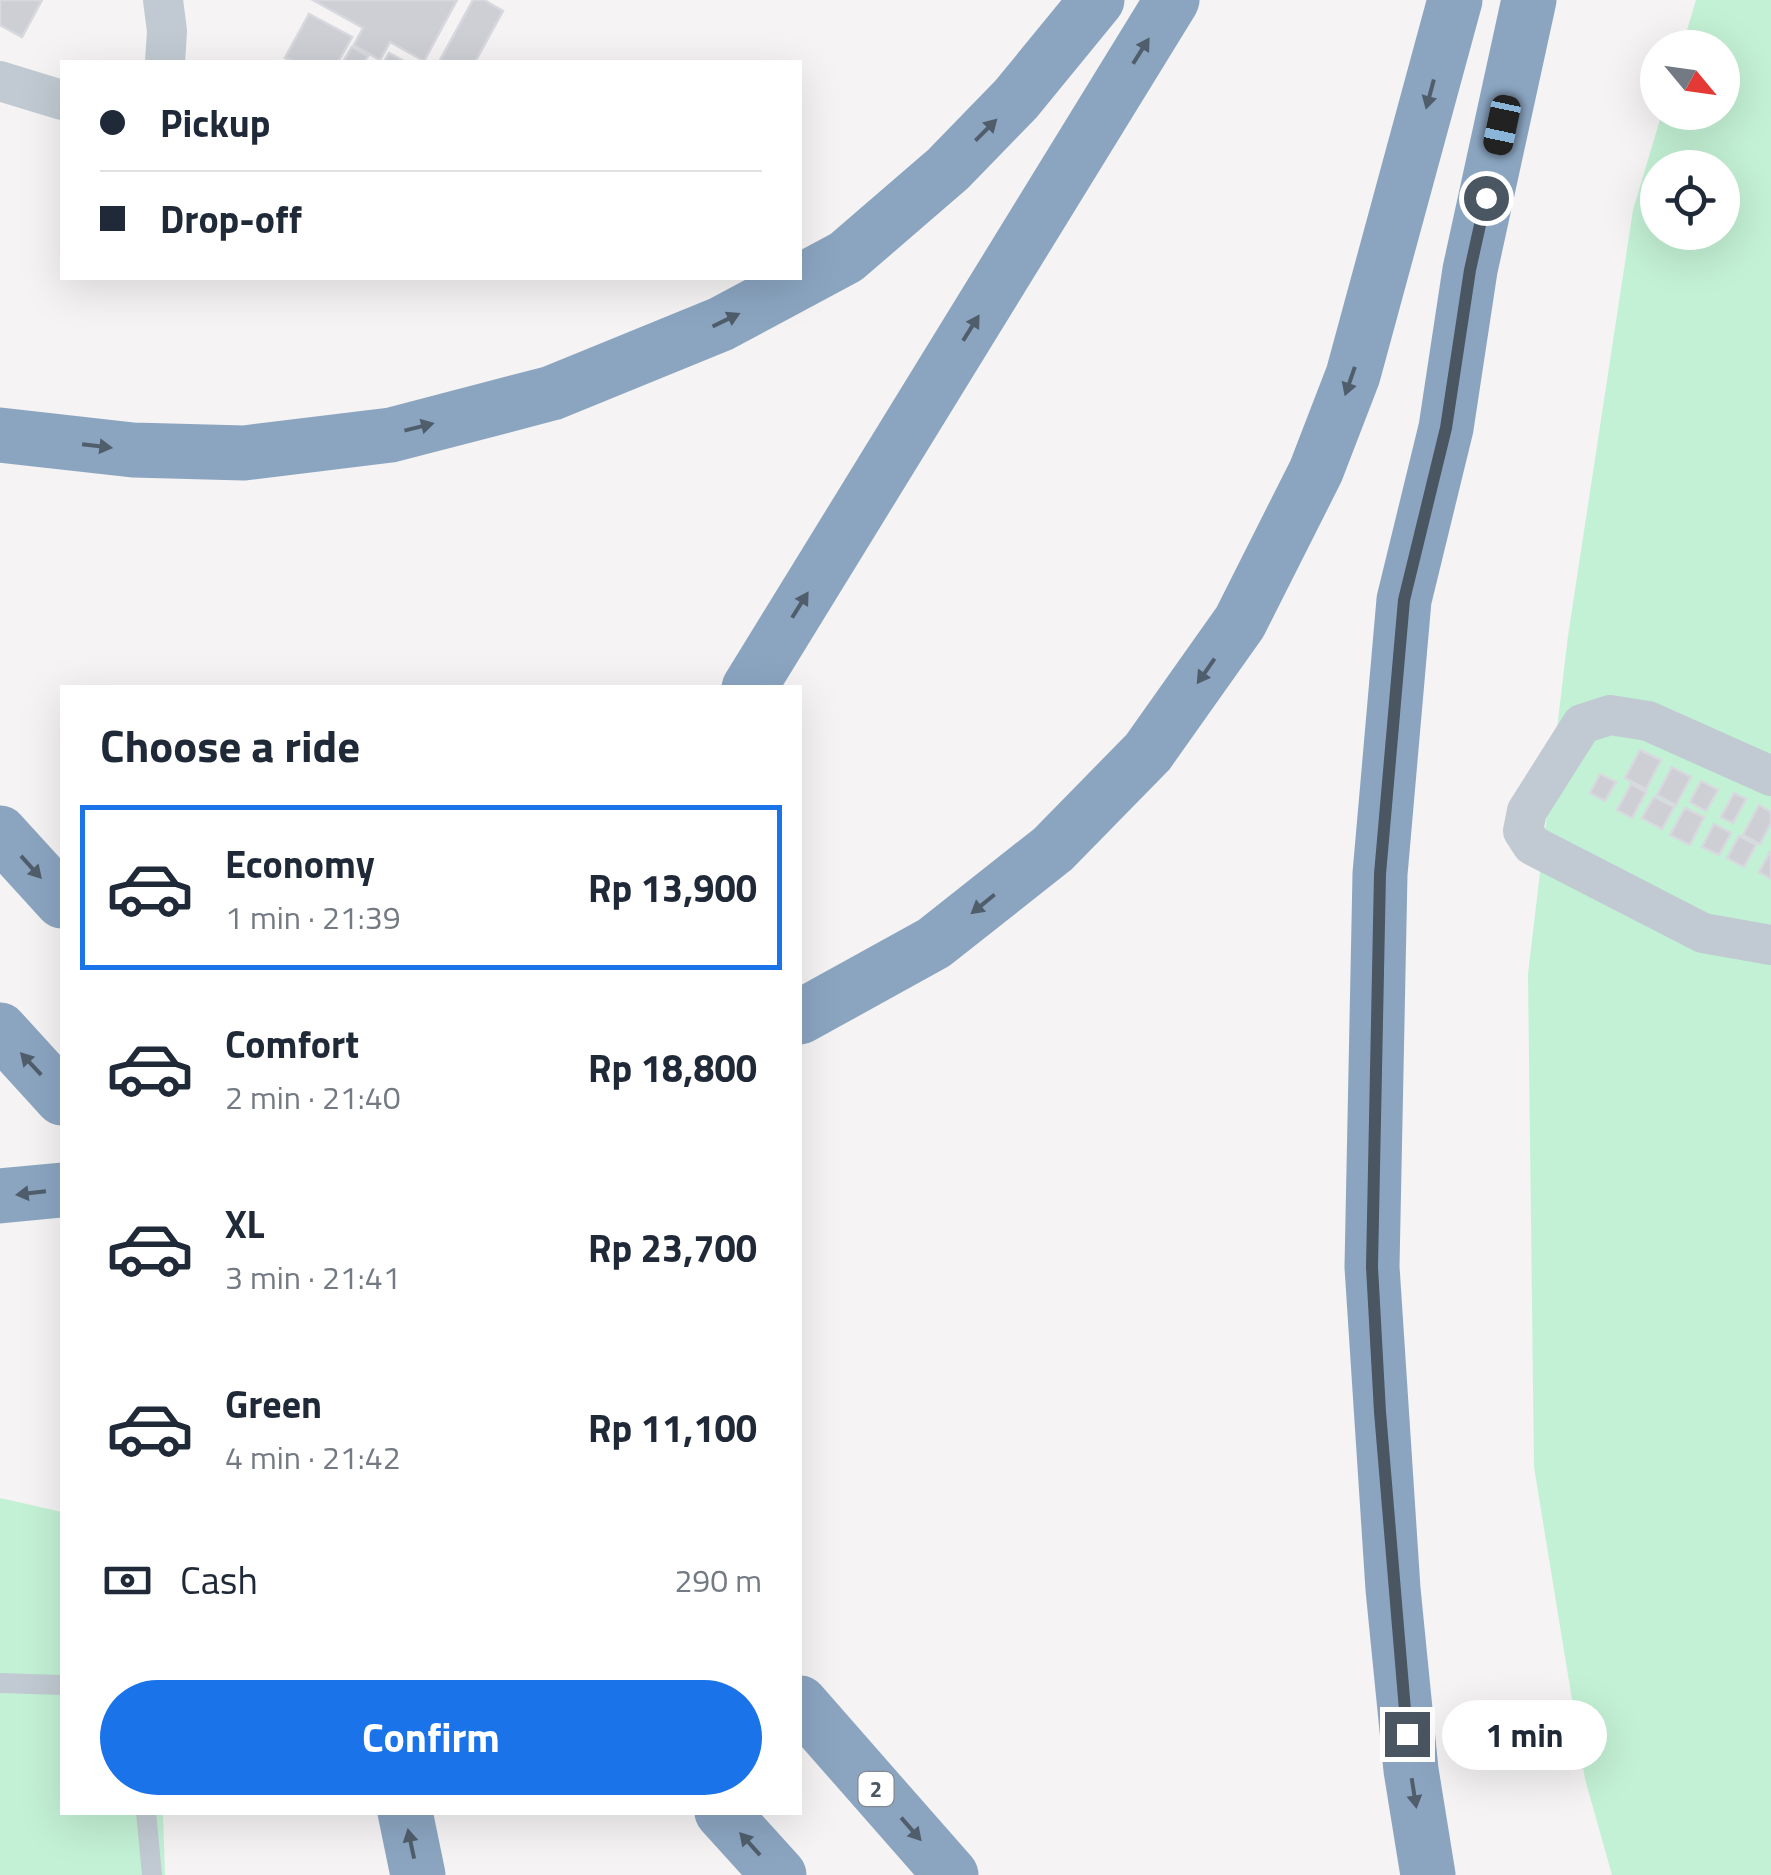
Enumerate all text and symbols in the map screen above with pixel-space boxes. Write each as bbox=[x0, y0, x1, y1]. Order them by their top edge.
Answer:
north arrow bbox=[1640, 30, 1740, 130]
map controls bbox=[1640, 30, 1740, 250]
one-way arrow bbox=[1132, 37, 1149, 65]
one-way arrow bbox=[1422, 79, 1438, 110]
car bbox=[1481, 93, 1523, 157]
text: Pickup bbox=[160, 94, 270, 152]
one-way arrow bbox=[973, 118, 997, 142]
button: locate bbox=[1640, 150, 1740, 250]
route start bbox=[1464, 176, 1509, 221]
text: Drop-off bbox=[160, 190, 302, 248]
one-way arrow bbox=[711, 312, 740, 329]
one-way arrow bbox=[962, 314, 979, 342]
one-way arrow bbox=[1342, 366, 1357, 396]
one-way arrow bbox=[404, 419, 435, 434]
one-way arrow bbox=[81, 438, 113, 454]
one-way arrow bbox=[791, 591, 809, 618]
one-way arrow bbox=[1197, 657, 1216, 684]
text: Choose a ride bbox=[100, 711, 360, 779]
text: Economy bbox=[225, 835, 375, 893]
icon: car bbox=[105, 843, 195, 933]
one-way arrow bbox=[19, 855, 42, 879]
text: Rp 13,900 bbox=[588, 859, 757, 917]
text: 1 min · 21:39 bbox=[225, 893, 401, 941]
one-way arrow bbox=[970, 893, 995, 914]
text: Comfort bbox=[225, 1015, 359, 1073]
icon: car bbox=[105, 1023, 195, 1113]
text: Rp 18,800 bbox=[588, 1039, 757, 1097]
one-way arrow bbox=[20, 1052, 43, 1076]
text: 2 min · 21:40 bbox=[225, 1073, 401, 1121]
one-way arrow bbox=[15, 1186, 47, 1202]
text: XL bbox=[225, 1195, 265, 1253]
icon: car bbox=[105, 1203, 195, 1293]
text: Rp 23,700 bbox=[588, 1219, 757, 1277]
text: 3 min · 21:41 bbox=[225, 1253, 401, 1301]
text: Green bbox=[225, 1375, 322, 1433]
icon: car bbox=[105, 1383, 195, 1473]
text: Rp 11,100 bbox=[588, 1399, 757, 1457]
text: 4 min · 21:42 bbox=[225, 1433, 401, 1481]
text: Cash bbox=[180, 1551, 258, 1609]
icon: cash bbox=[100, 1553, 155, 1608]
text: 290 m bbox=[674, 1556, 762, 1604]
button: Confirm bbox=[100, 1680, 762, 1795]
callout: 1 min bbox=[1442, 1699, 1607, 1769]
text: 1 min bbox=[1486, 1711, 1563, 1759]
route end bbox=[1385, 1712, 1430, 1757]
road number: 2 bbox=[858, 1772, 894, 1806]
one-way arrow bbox=[1407, 1778, 1423, 1809]
one-way arrow bbox=[899, 1816, 921, 1841]
one-way arrow bbox=[403, 1828, 419, 1859]
one-way arrow bbox=[739, 1832, 762, 1856]

